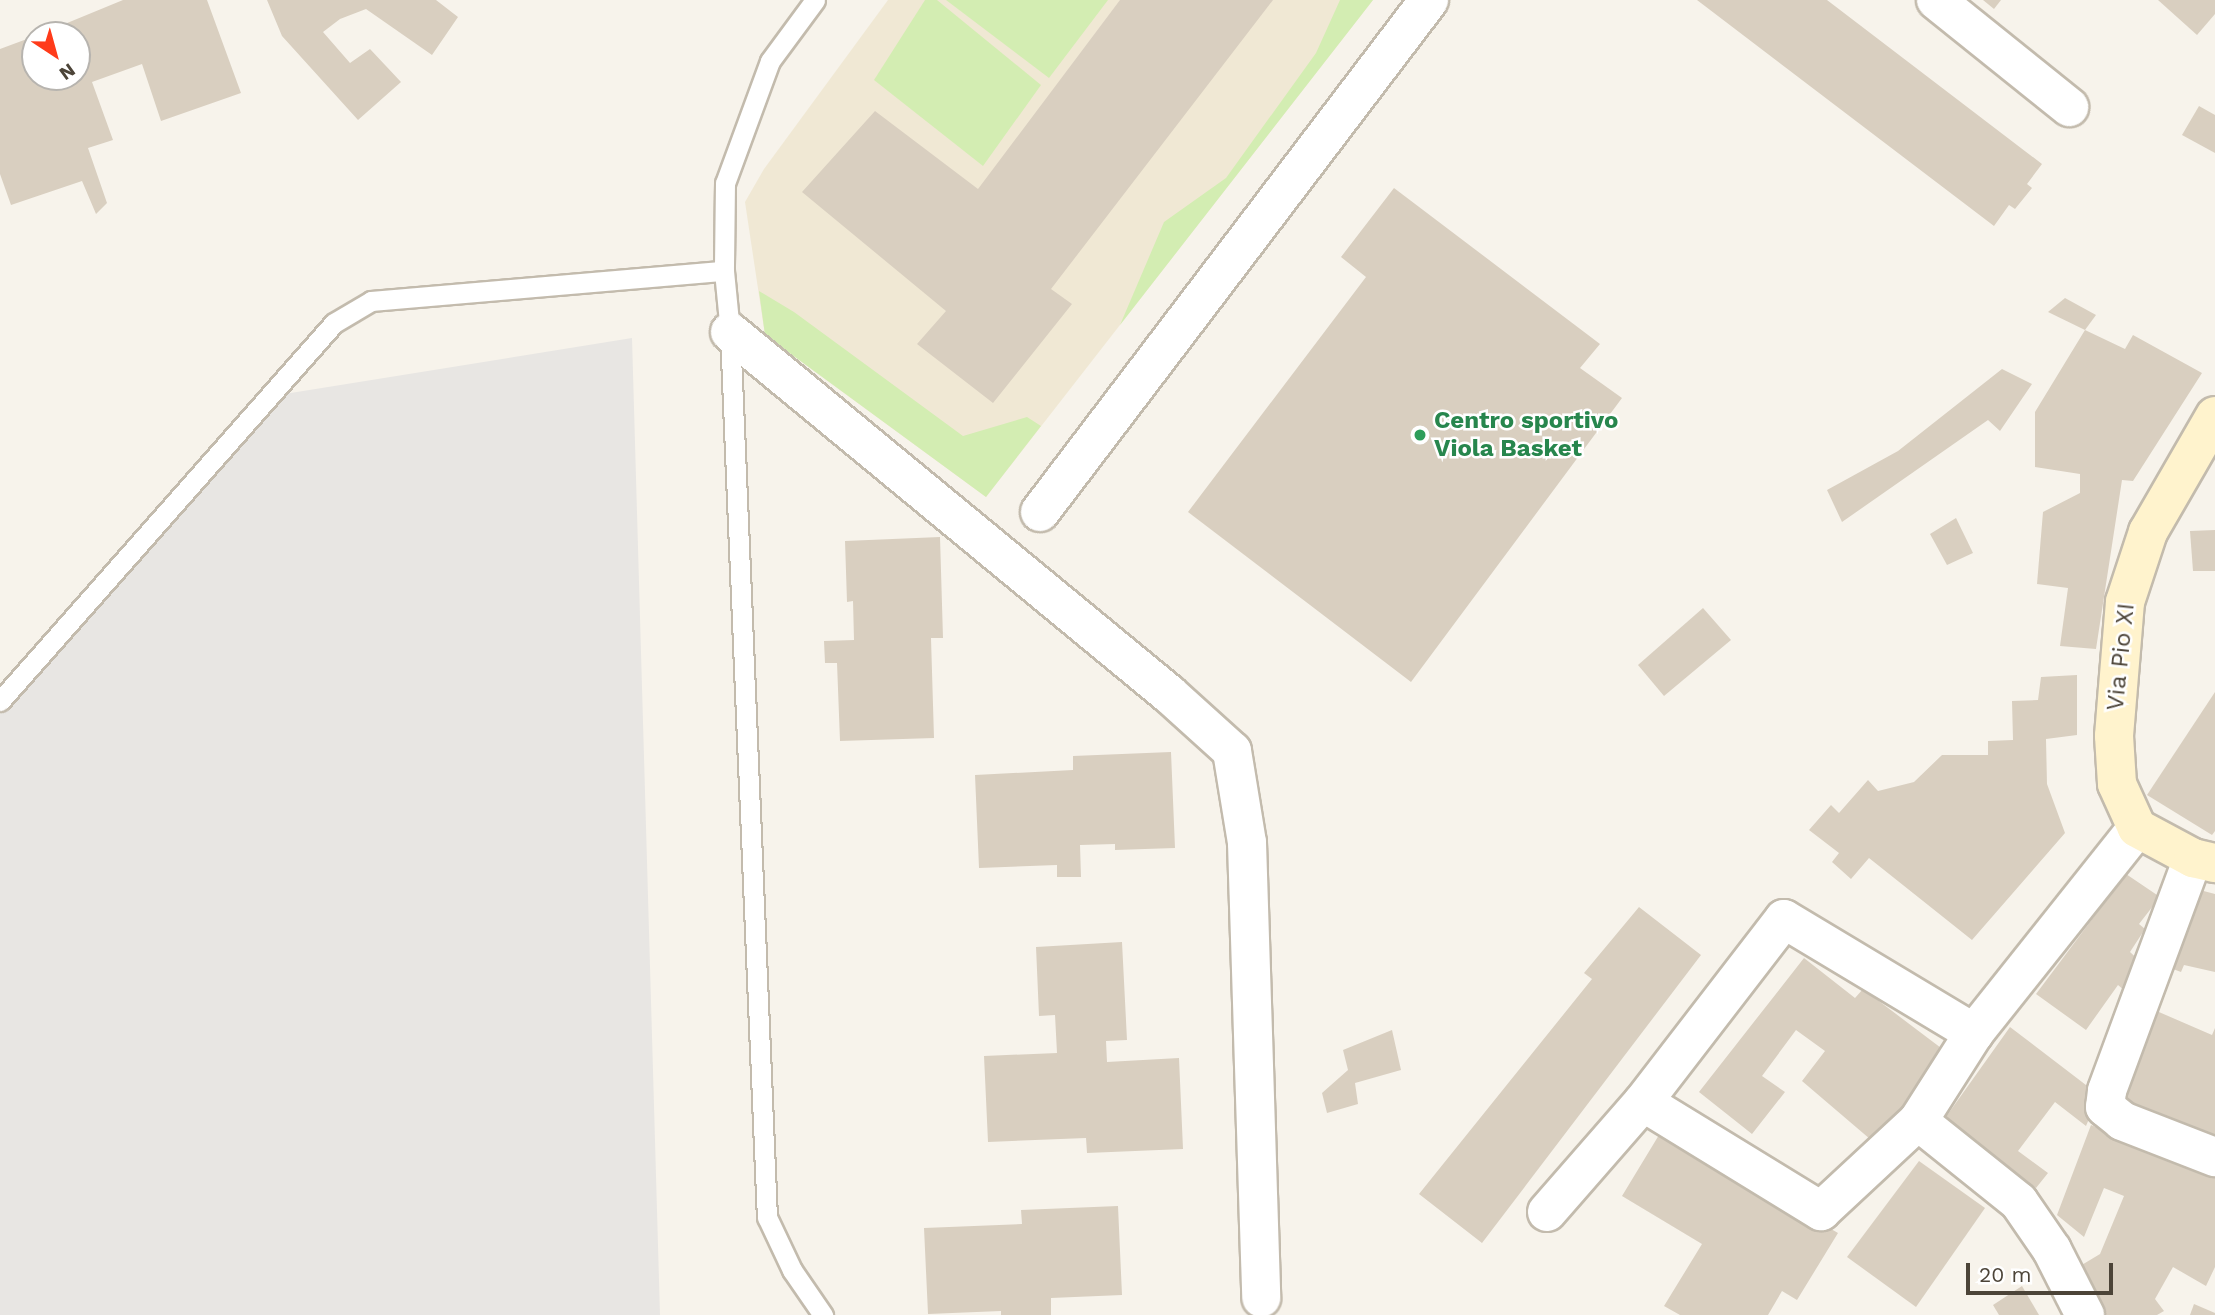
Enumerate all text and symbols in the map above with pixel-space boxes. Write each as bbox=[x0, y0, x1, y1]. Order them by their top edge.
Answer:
north arrow bbox=[21, 21, 91, 91]
text: N bbox=[55, 58, 80, 85]
place label: Centro sportivo Viola Basket bbox=[1434, 407, 1618, 463]
marker: Centro sportivo Viola Basket bbox=[1412, 427, 1428, 443]
street label: Via Pio XI bbox=[2101, 601, 2141, 713]
scale bar bbox=[1970, 1248, 2117, 1292]
text: 20 m bbox=[1979, 1262, 2031, 1287]

